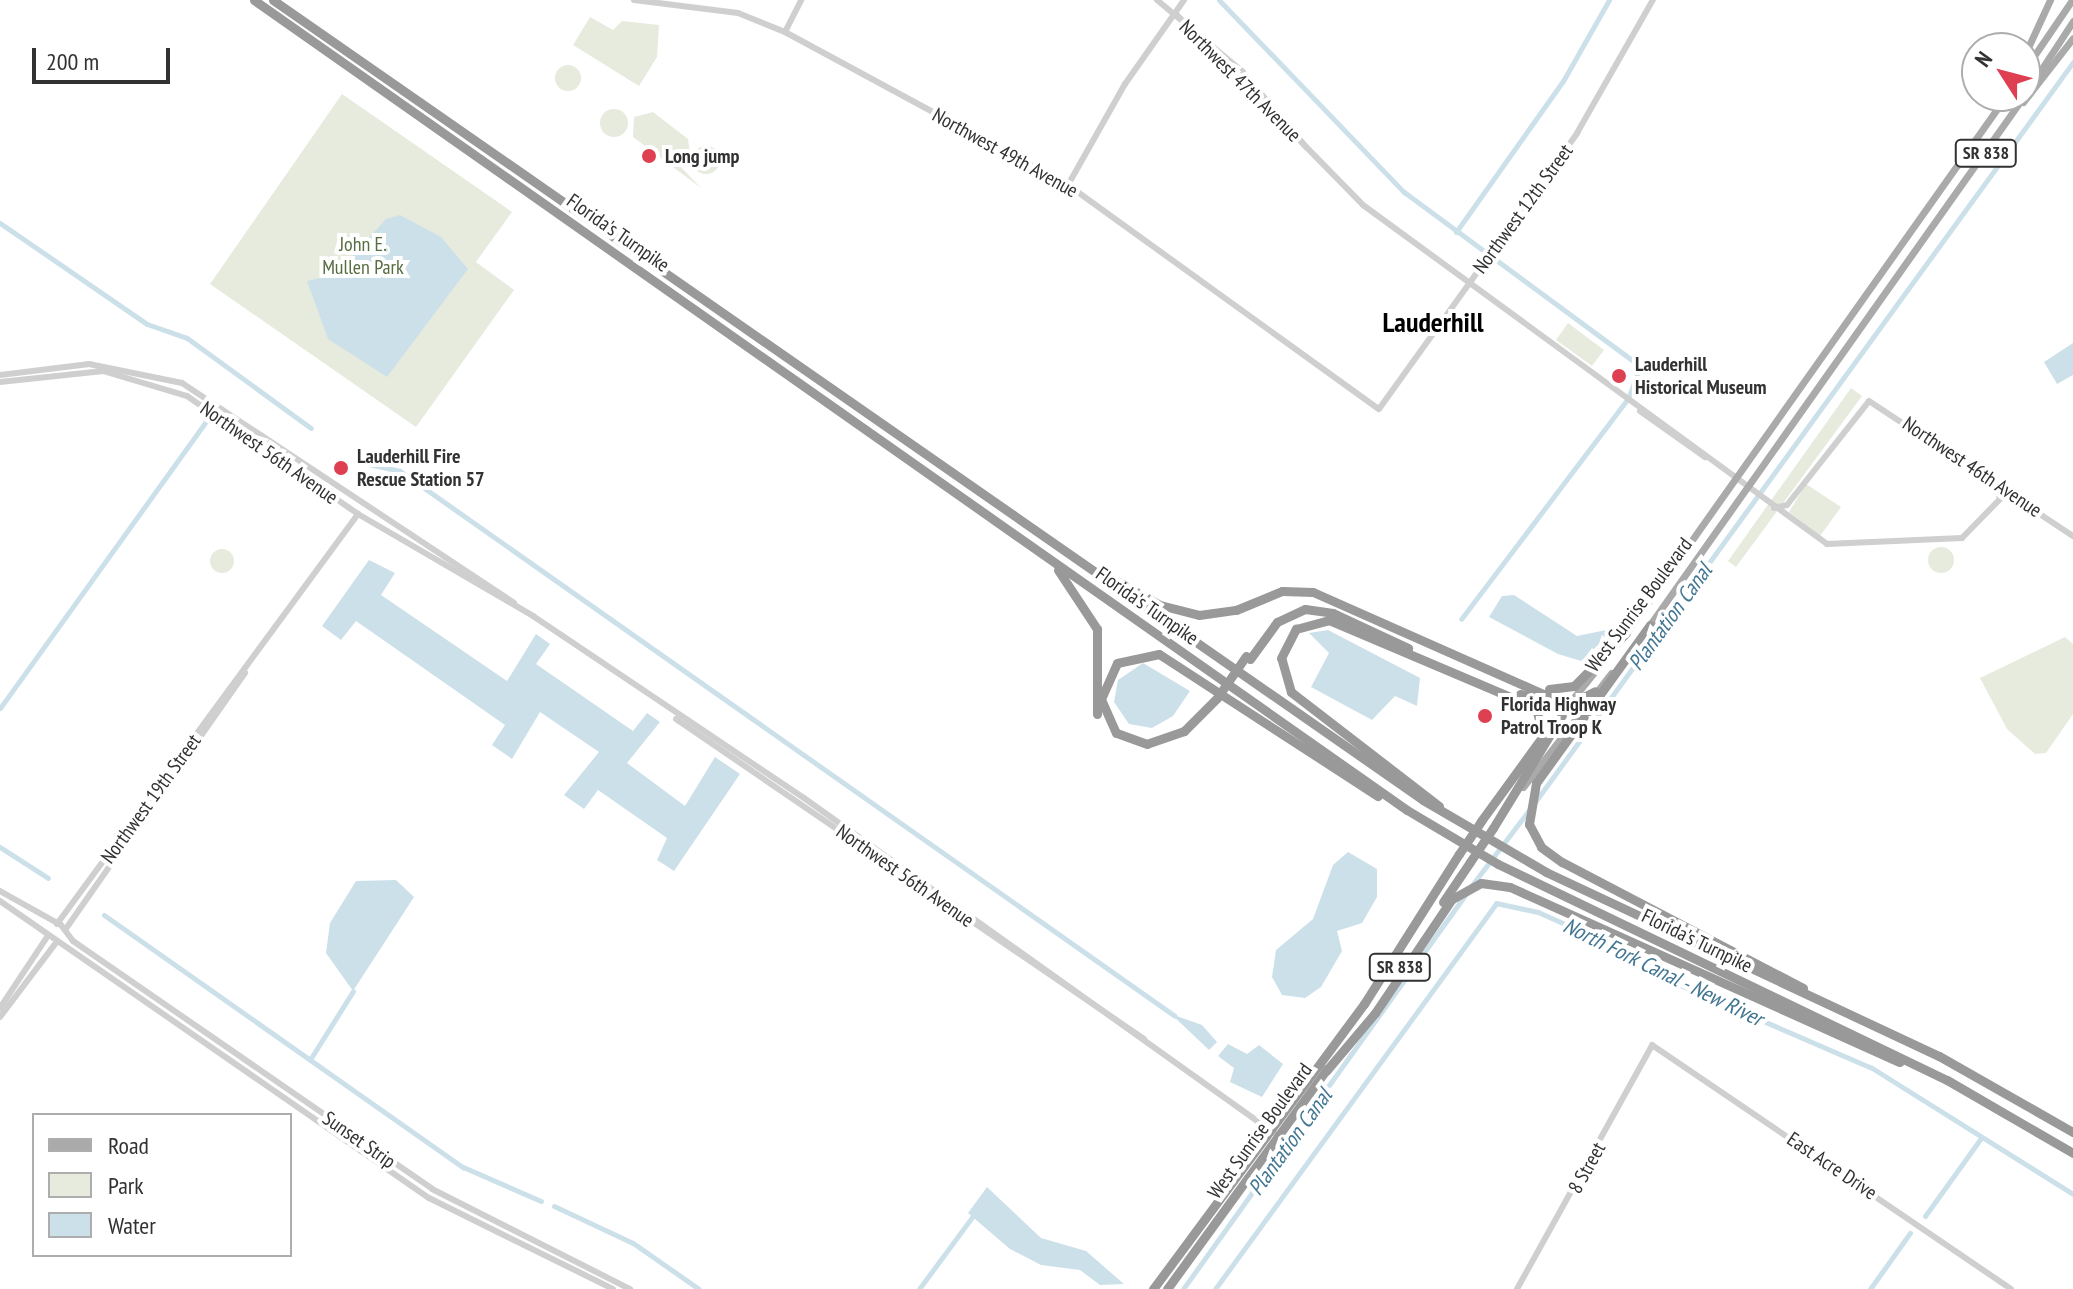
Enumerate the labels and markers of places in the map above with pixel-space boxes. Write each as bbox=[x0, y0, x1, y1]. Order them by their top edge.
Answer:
place label: Long jump bbox=[665, 144, 739, 168]
marker: Long jump bbox=[640, 147, 658, 165]
place label: Lauderhill Historical Museum bbox=[1635, 352, 1766, 399]
marker: Lauderhill Historical Museum bbox=[1610, 367, 1628, 385]
place label: Lauderhill Fire Rescue Station 57 bbox=[357, 444, 485, 491]
marker: Lauderhill Fire Rescue Station 57 bbox=[332, 459, 350, 477]
place label: Florida Highway Patrol Troop K bbox=[1501, 692, 1616, 739]
marker: Florida Highway Patrol Troop K bbox=[1476, 707, 1494, 725]

